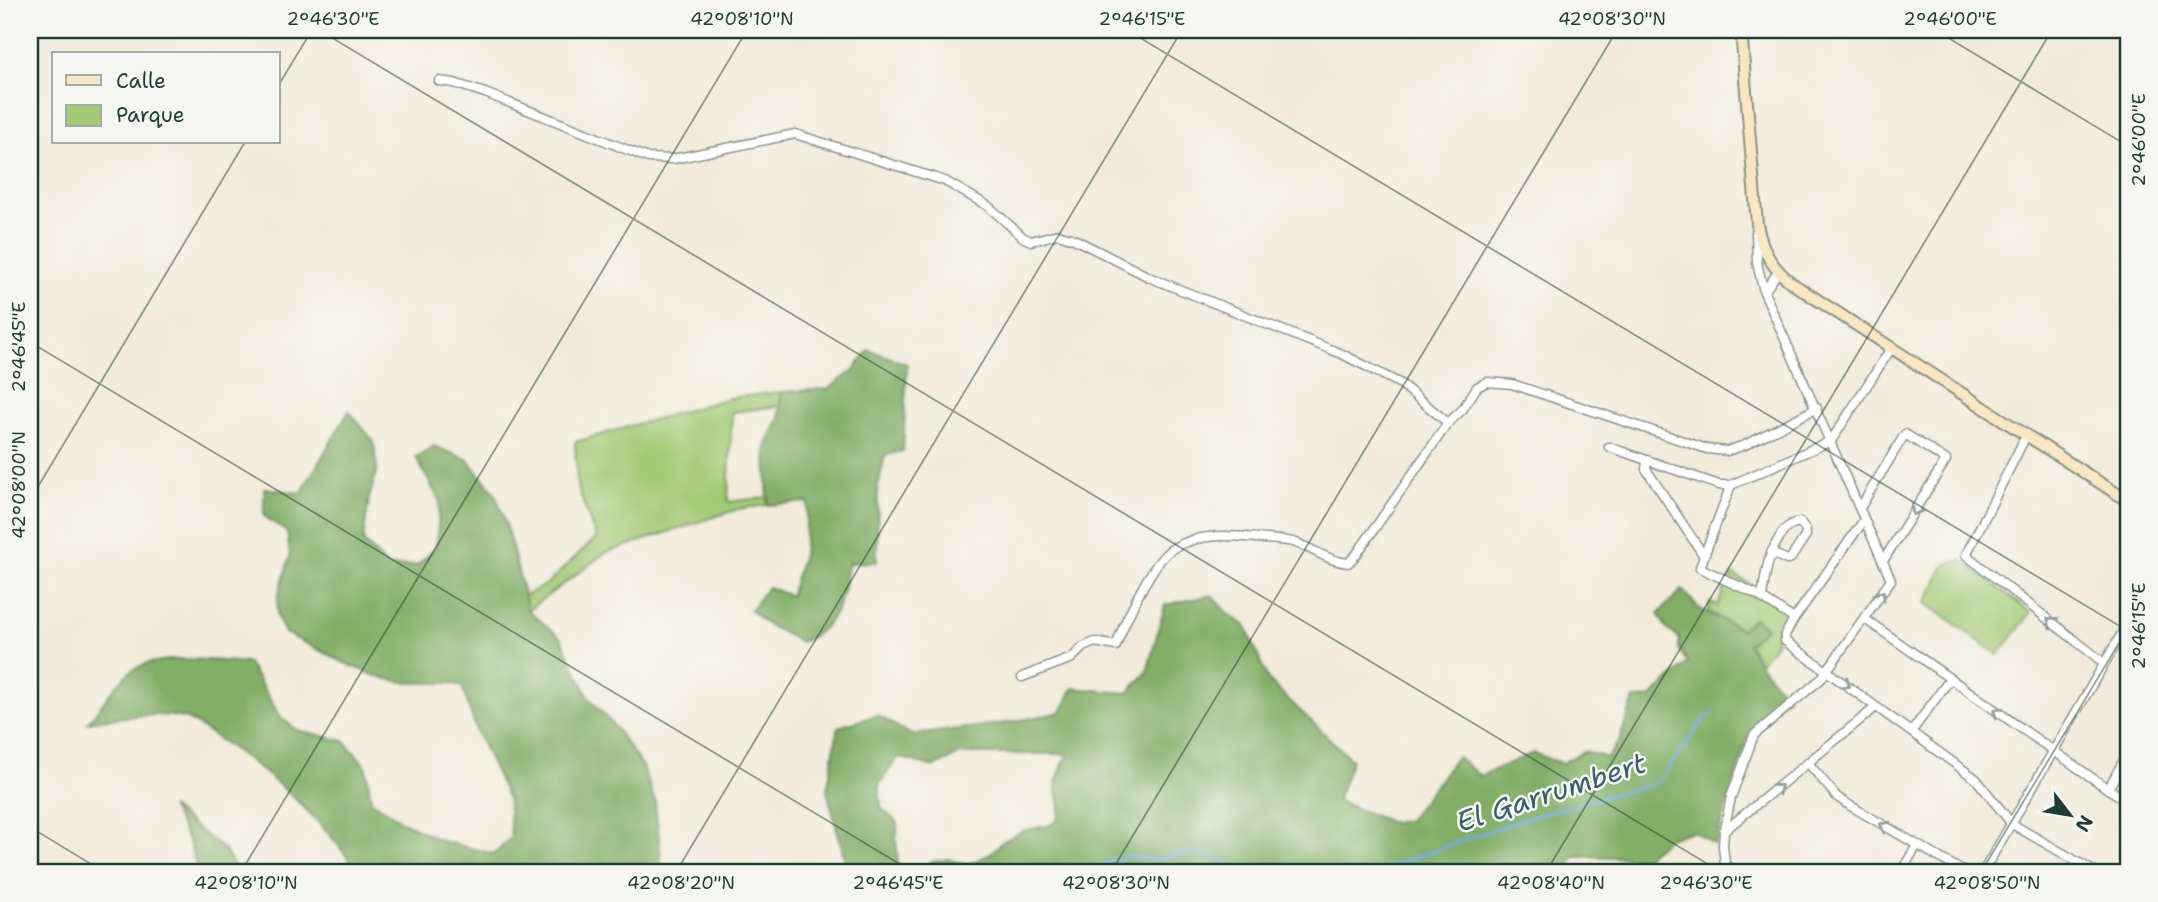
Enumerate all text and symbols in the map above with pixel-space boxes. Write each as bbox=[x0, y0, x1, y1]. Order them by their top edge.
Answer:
text: 2°46'30"E bbox=[286, 7, 380, 31]
text: 42°08'10"N bbox=[690, 7, 794, 31]
text: 2°46'15"E bbox=[1099, 7, 1185, 31]
text: 42°08'30"N bbox=[1558, 7, 1666, 31]
text: 2°46'00"E bbox=[1903, 7, 1997, 31]
legend bbox=[52, 52, 280, 144]
text: Calle bbox=[116, 67, 166, 95]
text: 2°46'00"E bbox=[2127, 93, 2151, 187]
text: Parque bbox=[116, 101, 185, 129]
text: 2°46'45"E bbox=[7, 302, 31, 392]
text: 42°08'00"N bbox=[7, 431, 31, 539]
one-way arrow bbox=[1910, 503, 1923, 516]
text: 2°46'15"E bbox=[2127, 583, 2151, 669]
one-way arrow bbox=[1873, 590, 1885, 603]
one-way arrow bbox=[2046, 616, 2058, 629]
one-way arrow bbox=[1838, 676, 1851, 689]
one-way arrow bbox=[1992, 708, 2005, 720]
water label: El Garrumbert bbox=[1451, 743, 1651, 841]
north arrow bbox=[2036, 780, 2106, 850]
one-way arrow bbox=[1770, 784, 1782, 797]
text: N bbox=[2070, 811, 2099, 836]
one-way arrow bbox=[1878, 821, 1891, 834]
text: 42°08'10"N bbox=[194, 871, 298, 895]
text: 42°08'20"N bbox=[627, 871, 735, 895]
text: 2°46'45"E bbox=[853, 871, 943, 895]
text: 42°08'30"N bbox=[1062, 871, 1170, 895]
text: 42°08'40"N bbox=[1497, 871, 1605, 895]
text: 2°46'30"E bbox=[1659, 871, 1753, 895]
text: 42°08'50"N bbox=[1933, 871, 2041, 895]

